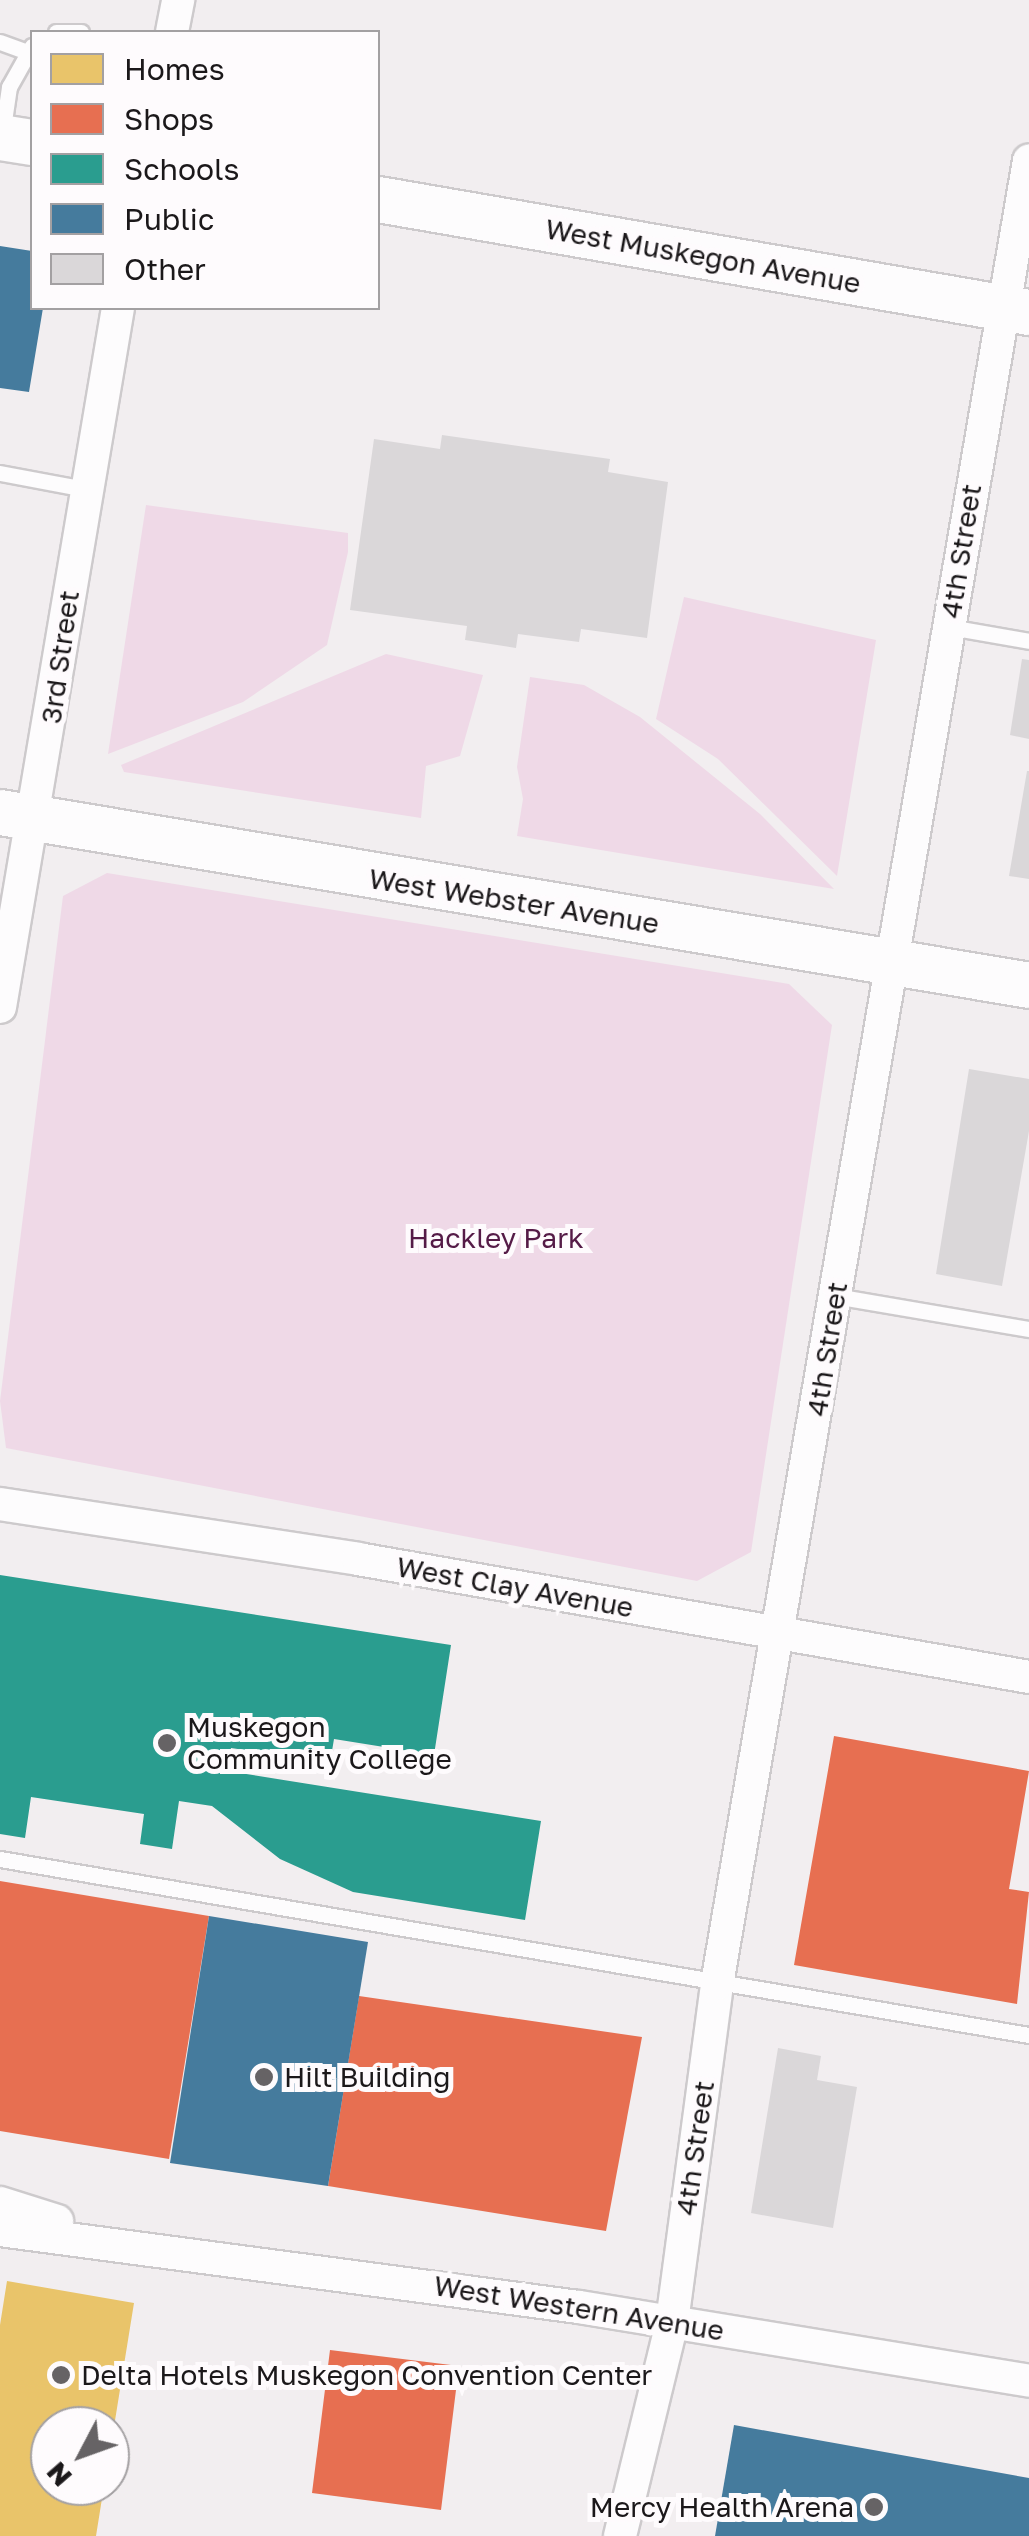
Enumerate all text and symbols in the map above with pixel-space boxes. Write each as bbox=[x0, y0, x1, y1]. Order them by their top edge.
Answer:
legend bbox=[30, 30, 380, 310]
text: Homes bbox=[124, 51, 225, 87]
text: Shops bbox=[124, 101, 214, 137]
text: Schools bbox=[124, 151, 240, 187]
text: Public bbox=[124, 201, 214, 237]
street label: West Muskegon Avenue bbox=[543, 212, 863, 300]
text: Other bbox=[124, 251, 206, 287]
street label: 4th Street bbox=[934, 482, 988, 620]
street label: 3rd Street bbox=[34, 588, 86, 726]
street label: West Webster Avenue bbox=[367, 861, 661, 941]
park label: Hackley Park bbox=[408, 1221, 584, 1255]
street label: 4th Street bbox=[800, 1280, 854, 1418]
street label: West Clay Avenue bbox=[394, 1550, 636, 1624]
place label: Muskegon Community College bbox=[187, 1710, 452, 1776]
marker: Muskegon Community College bbox=[156, 1732, 178, 1754]
place label: Hilt Building bbox=[284, 2060, 450, 2094]
marker: Hilt Building bbox=[253, 2066, 275, 2088]
street label: 4th Street bbox=[669, 2079, 721, 2217]
street label: West Western Avenue bbox=[432, 2268, 726, 2348]
place label: Delta Hotels Muskegon Convention Center bbox=[81, 2358, 652, 2392]
marker: Delta Hotels Muskegon Convention Center bbox=[50, 2364, 72, 2386]
north arrow bbox=[30, 2406, 130, 2506]
text: N bbox=[39, 2456, 78, 2494]
place label: Mercy Health Arena bbox=[590, 2490, 854, 2524]
marker: Mercy Health Arena bbox=[863, 2496, 885, 2518]

